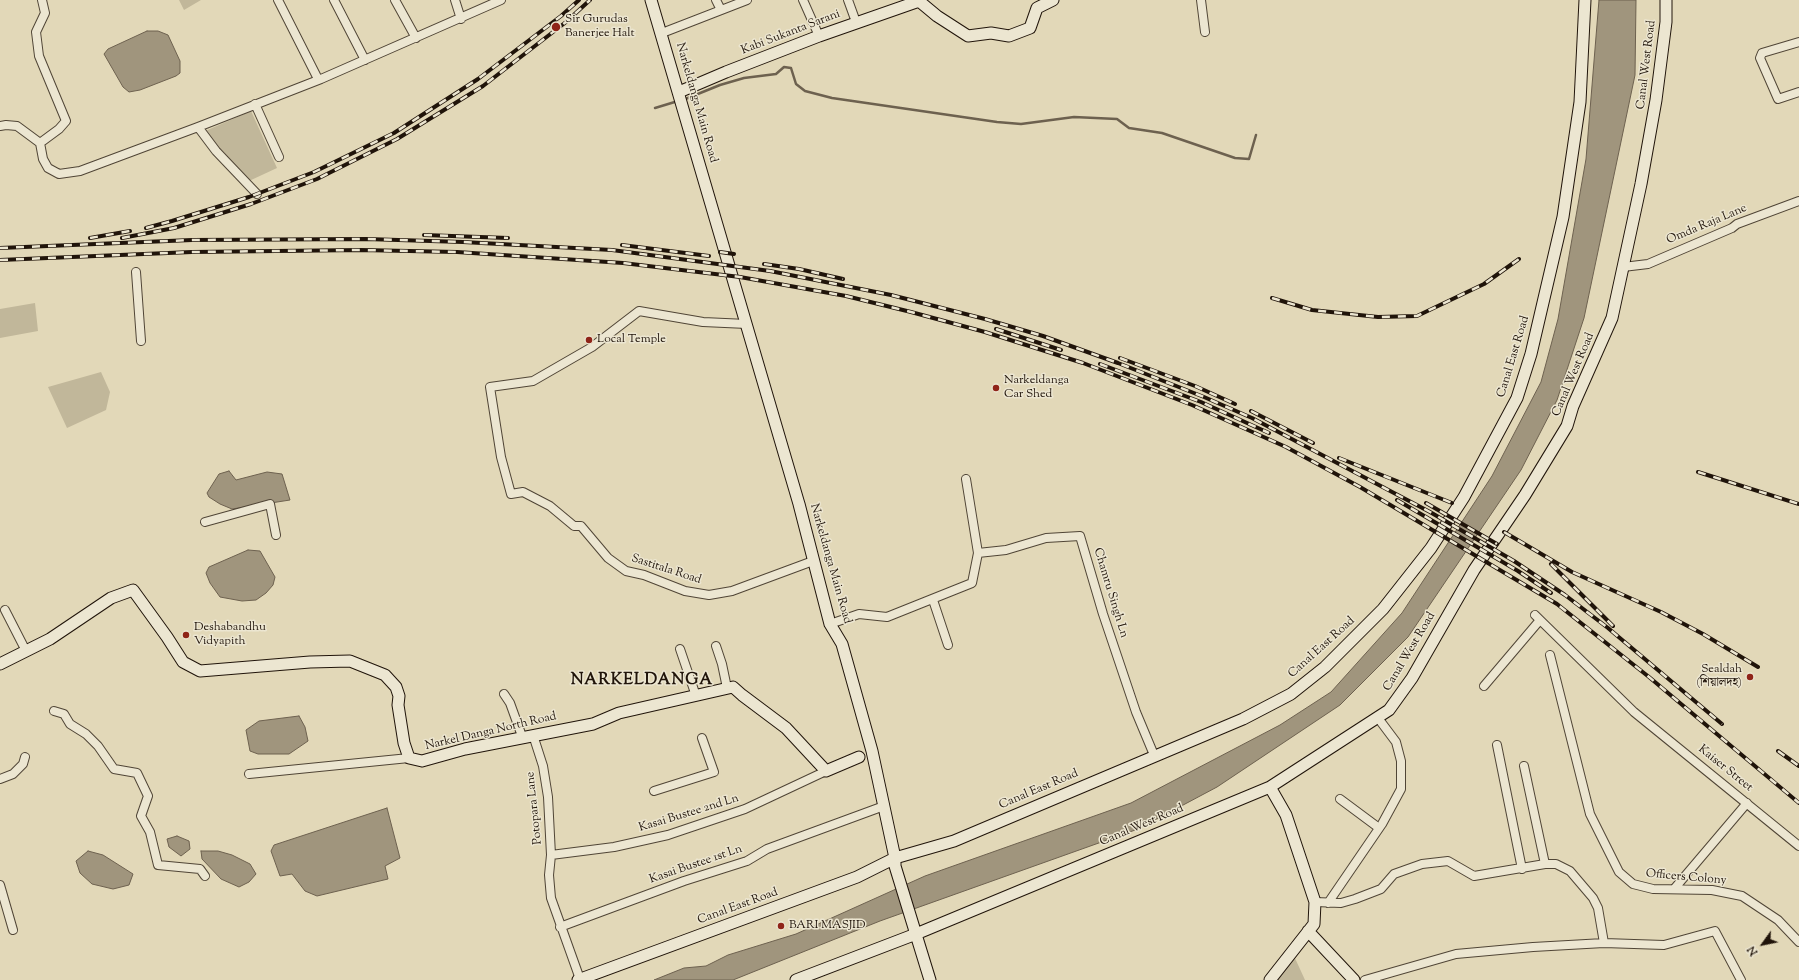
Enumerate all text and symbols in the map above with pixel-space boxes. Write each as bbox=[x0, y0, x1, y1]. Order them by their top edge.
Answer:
street label: Kabi Sukanta Sarani bbox=[739, 7, 843, 59]
place label: Sir Gurudas Banerjee Halt bbox=[565, 13, 635, 41]
street label: Canal West Road bbox=[1634, 20, 1660, 110]
marker: Sir Gurudas Banerjee Halt bbox=[550, 21, 562, 33]
street label: Narkeldanga Main Road bbox=[672, 41, 720, 165]
street label: Omda Raja Lane bbox=[1665, 202, 1749, 248]
street label: Canal East Road bbox=[1495, 314, 1533, 400]
street label: Canal West Road bbox=[1550, 331, 1598, 419]
place label: Local Temple bbox=[597, 333, 666, 347]
marker: Local Temple bbox=[584, 335, 594, 345]
place label: Narkeldanga Car Shed bbox=[1004, 374, 1069, 402]
marker: Narkeldanga Car Shed bbox=[991, 383, 1001, 393]
street label: Narkeldanga Main Road bbox=[806, 502, 854, 626]
street label: Chamru Singh Ln bbox=[1089, 546, 1131, 640]
street label: Sastitala Road bbox=[629, 552, 703, 588]
street label: Canal West Road bbox=[1381, 610, 1439, 694]
street label: Canal East Road bbox=[1286, 614, 1358, 682]
place label: Deshabandhu Vidyapith bbox=[194, 621, 266, 649]
marker: Deshabandhu Vidyapith bbox=[181, 630, 191, 640]
place label: Sealdah (শিয়ালদহ) bbox=[1696, 663, 1742, 691]
district label: NARKELDANGA bbox=[571, 671, 713, 691]
marker: Sealdah (শিয়ালদহ) bbox=[1745, 672, 1755, 682]
street label: Narkel Danga North Road bbox=[424, 710, 558, 754]
street label: Kaiser Street bbox=[1695, 743, 1755, 795]
street label: Canal East Road bbox=[997, 767, 1081, 813]
street label: Potopara Lane bbox=[524, 771, 546, 845]
street label: Kasai Bustee 2nd Ln bbox=[637, 792, 741, 836]
street label: Canal West Road bbox=[1098, 802, 1186, 850]
street label: Kasai Bustee 1st Ln bbox=[648, 842, 744, 888]
street label: Officers Colony bbox=[1645, 867, 1727, 889]
street label: Canal East Road bbox=[696, 886, 780, 928]
place label: BARI MASJID bbox=[789, 919, 866, 933]
marker: BARI MASJID bbox=[776, 921, 786, 931]
north arrow bbox=[1743, 924, 1783, 964]
text: N bbox=[1744, 942, 1762, 959]

